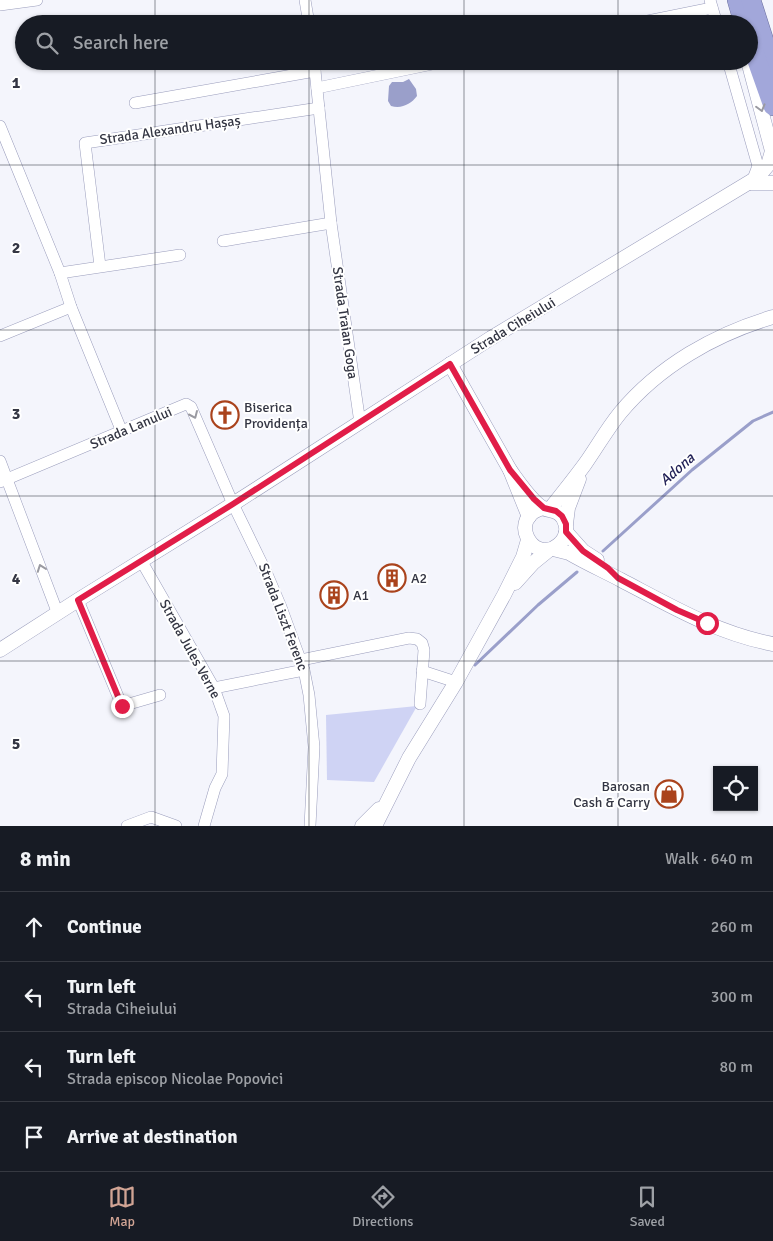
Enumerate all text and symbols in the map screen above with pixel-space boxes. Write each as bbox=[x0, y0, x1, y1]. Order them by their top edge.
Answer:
search box bbox=[15, 15, 758, 70]
icon: search bbox=[33, 29, 61, 57]
text: Search here bbox=[73, 31, 169, 55]
text: 1 bbox=[12, 73, 21, 93]
one-way arrow bbox=[755, 104, 766, 113]
street label: Strada Alexandru Hașaș bbox=[98, 112, 242, 148]
text: 2 bbox=[12, 238, 20, 258]
street label: Strada Traian Goga bbox=[329, 266, 361, 380]
street label: Strada Ciheiului bbox=[467, 294, 559, 358]
place label: Biserica Providența bbox=[244, 399, 308, 432]
church icon: Biserica Providența bbox=[210, 400, 240, 430]
street label: Strada Lanului bbox=[88, 403, 174, 453]
text: 3 bbox=[12, 404, 20, 424]
one-way arrow bbox=[188, 410, 199, 419]
water label: Adona bbox=[656, 449, 699, 489]
street label: Strada Liszt Ferenc bbox=[255, 561, 311, 673]
building icon: A2 bbox=[377, 563, 407, 593]
one-way arrow bbox=[37, 564, 47, 573]
text: 4 bbox=[12, 569, 21, 589]
place label: A2 bbox=[411, 570, 427, 587]
building icon: A1 bbox=[319, 580, 349, 610]
place label: A1 bbox=[353, 587, 369, 604]
street label: Strada Jules Verne bbox=[156, 597, 224, 701]
route start bbox=[696, 612, 719, 635]
route end bbox=[111, 695, 134, 718]
text: 5 bbox=[12, 734, 20, 754]
map controls bbox=[713, 766, 758, 811]
button: locate bbox=[713, 766, 758, 811]
place label: Barosan Cash & Carry bbox=[573, 778, 650, 811]
shop icon: Barosan Cash & Carry bbox=[654, 779, 684, 809]
text: 8 min bbox=[20, 846, 71, 872]
text: Walk · 640 m bbox=[665, 849, 753, 869]
icon: ahead bbox=[20, 913, 48, 941]
text: Continue bbox=[67, 915, 142, 939]
text: 260 m bbox=[711, 917, 753, 937]
text: Turn left bbox=[67, 975, 136, 999]
icon: left bbox=[20, 983, 48, 1011]
text: 300 m bbox=[711, 987, 753, 1007]
text: Strada Ciheiului bbox=[67, 999, 177, 1019]
text: Turn left bbox=[67, 1045, 136, 1069]
icon: left bbox=[20, 1053, 48, 1081]
text: 80 m bbox=[719, 1057, 753, 1077]
text: Strada episcop Nicolae Popovici bbox=[67, 1069, 283, 1089]
icon: arrive bbox=[20, 1123, 48, 1151]
text: Arrive at destination bbox=[67, 1125, 238, 1149]
tab: Map bbox=[108, 1183, 136, 1230]
tab: Directions bbox=[352, 1183, 413, 1230]
tab: Saved bbox=[630, 1183, 665, 1230]

